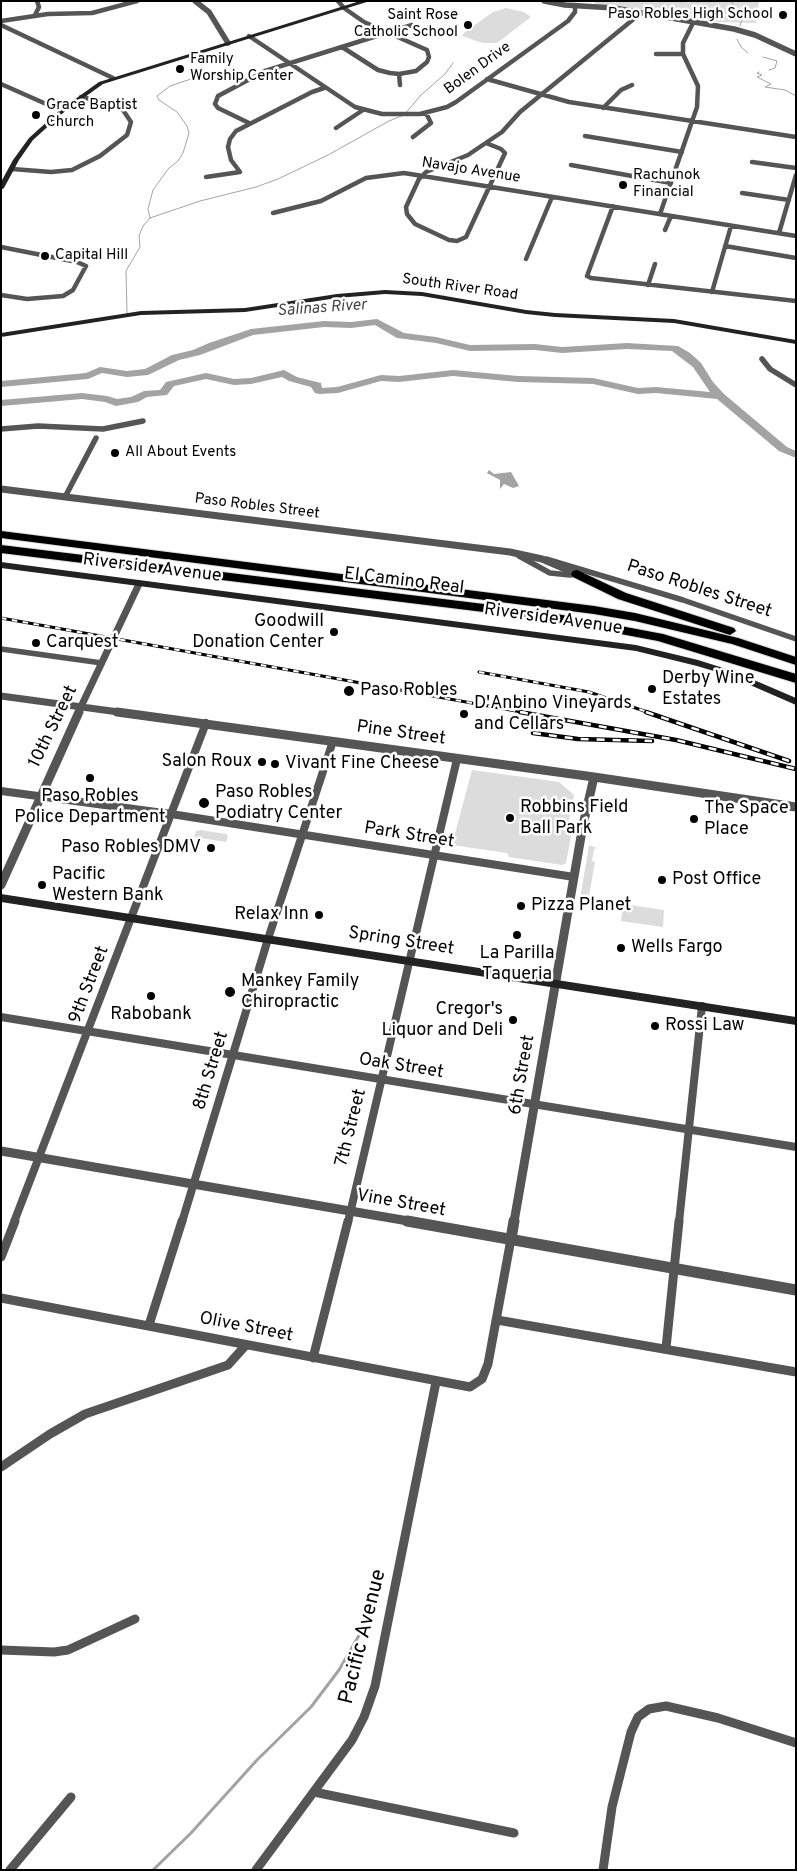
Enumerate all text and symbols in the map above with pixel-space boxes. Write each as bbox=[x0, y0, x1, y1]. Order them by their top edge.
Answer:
place label: Paso Robles High School bbox=[608, 6, 773, 24]
place label: Saint Rose Catholic School bbox=[354, 7, 458, 42]
marker: Paso Robles High School bbox=[777, 9, 789, 21]
marker: Saint Rose Catholic School bbox=[462, 19, 474, 31]
street label: Bolen Drive bbox=[441, 39, 515, 99]
place label: Family Worship Center bbox=[190, 51, 293, 86]
marker: Family Worship Center bbox=[174, 63, 186, 75]
place label: Grace Baptist Church bbox=[46, 97, 137, 132]
marker: Grace Baptist Church bbox=[30, 109, 42, 121]
street label: Navajo Avenue bbox=[420, 154, 522, 188]
place label: Rachunok Financial bbox=[633, 167, 700, 202]
marker: Rachunok Financial bbox=[617, 179, 629, 191]
place label: Capital Hill bbox=[55, 247, 128, 265]
marker: Capital Hill bbox=[39, 250, 51, 262]
street label: South River Road bbox=[401, 271, 519, 305]
water label: Salinas River bbox=[277, 296, 367, 322]
place label: All About Events bbox=[125, 444, 236, 462]
marker: All About Events bbox=[109, 447, 121, 459]
street label: Paso Robles Street bbox=[193, 490, 321, 524]
street label: Riverside Avenue bbox=[81, 550, 223, 588]
street label: Paso Robles Street bbox=[624, 556, 774, 624]
street label: El Camino Real bbox=[343, 564, 465, 600]
street label: Riverside Avenue bbox=[482, 600, 624, 640]
place label: Goodwill Donation Center bbox=[192, 611, 324, 654]
marker: Goodwill Donation Center bbox=[328, 626, 340, 638]
place label: Carquest bbox=[46, 632, 119, 654]
marker: Carquest bbox=[30, 637, 42, 649]
place label: Derby Wine Estates bbox=[662, 668, 754, 711]
place label: Paso Robles bbox=[360, 680, 457, 702]
street label: 10th Street bbox=[25, 682, 83, 772]
marker: Derby Wine Estates bbox=[646, 683, 658, 695]
marker: Paso Robles bbox=[342, 684, 356, 698]
place label: D'Anbino Vineyards and Cellars bbox=[474, 693, 632, 736]
marker: D'Anbino Vineyards and Cellars bbox=[458, 708, 470, 720]
street label: Pine Street bbox=[355, 717, 447, 751]
place label: Salon Roux bbox=[162, 751, 252, 773]
place label: Vivant Fine Cheese bbox=[285, 753, 439, 775]
marker: Salon Roux bbox=[256, 756, 268, 768]
marker: Vivant Fine Cheese bbox=[269, 758, 281, 770]
marker: Paso Robles Police Department bbox=[84, 772, 96, 784]
place label: Paso Robles Podiatry Center bbox=[215, 782, 343, 824]
place label: Paso Robles Police Department bbox=[14, 786, 166, 829]
marker: Paso Robles Podiatry Center bbox=[197, 796, 211, 810]
place label: Robbins Field Ball Park bbox=[520, 797, 628, 840]
place label: The Space Place bbox=[704, 798, 789, 841]
marker: Robbins Field Ball Park bbox=[504, 812, 516, 824]
marker: The Space Place bbox=[688, 813, 700, 825]
street label: Park Street bbox=[362, 818, 456, 854]
place label: Paso Robles DMV bbox=[61, 837, 201, 859]
marker: Paso Robles DMV bbox=[205, 842, 217, 854]
place label: Pacific Western Bank bbox=[52, 864, 164, 906]
place label: Post Office bbox=[672, 869, 761, 891]
marker: Post Office bbox=[656, 874, 668, 886]
marker: Pacific Western Bank bbox=[36, 879, 48, 891]
place label: Pizza Planet bbox=[531, 895, 631, 917]
marker: Pizza Planet bbox=[515, 900, 527, 912]
place label: Relax Inn bbox=[234, 904, 309, 926]
marker: Relax Inn bbox=[313, 909, 325, 921]
street label: Spring Street bbox=[347, 923, 455, 961]
marker: La Parilla Taqueria bbox=[511, 929, 523, 941]
place label: Wells Fargo bbox=[631, 937, 723, 959]
marker: Wells Fargo bbox=[615, 942, 627, 954]
street label: 9th Street bbox=[65, 943, 115, 1027]
place label: La Parilla Taqueria bbox=[480, 943, 554, 986]
place label: Mankey Family Chiropractic bbox=[241, 971, 359, 1014]
marker: Mankey Family Chiropractic bbox=[223, 985, 237, 999]
marker: Rabobank bbox=[145, 990, 157, 1002]
place label: Cregor's Liquor and Deli bbox=[381, 999, 503, 1042]
place label: Rabobank bbox=[110, 1004, 192, 1026]
marker: Cregor's Liquor and Deli bbox=[507, 1014, 519, 1026]
place label: Rossi Law bbox=[665, 1015, 744, 1037]
marker: Rossi Law bbox=[649, 1020, 661, 1032]
street label: 8th Street bbox=[190, 1029, 234, 1113]
street label: 6th Street bbox=[505, 1033, 541, 1117]
street label: Oak Street bbox=[357, 1050, 445, 1084]
street label: 7th Street bbox=[332, 1087, 372, 1169]
street label: Vine Street bbox=[355, 1186, 447, 1222]
street label: Olive Street bbox=[197, 1308, 295, 1348]
street label: Pacific Avenue bbox=[335, 1567, 393, 1707]

